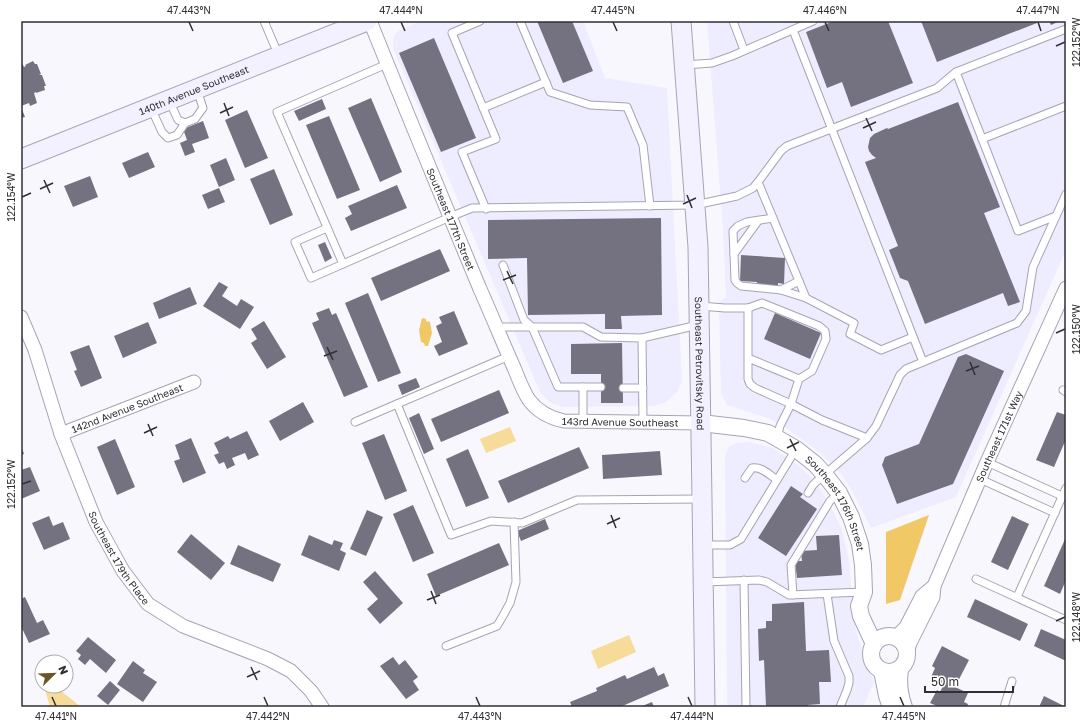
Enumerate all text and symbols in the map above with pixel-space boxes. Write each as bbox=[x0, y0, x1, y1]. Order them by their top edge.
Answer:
text: 47.443°N bbox=[167, 4, 211, 16]
text: 47.444°N bbox=[379, 4, 423, 16]
text: 47.445°N bbox=[591, 4, 635, 16]
text: 47.446°N bbox=[803, 4, 847, 16]
text: 47.447°N bbox=[1016, 4, 1060, 16]
text: 122.152°W bbox=[1070, 17, 1082, 67]
street label: 140th Avenue Southeast bbox=[137, 63, 250, 117]
street label: Southeast 177th Street bbox=[424, 166, 478, 272]
text: 122.154°W bbox=[5, 172, 17, 222]
street label: Southeast Petrovitsky Road bbox=[693, 296, 707, 430]
text: 122.150°W bbox=[1070, 304, 1082, 354]
street label: 142nd Avenue Southeast bbox=[70, 381, 185, 435]
street label: Southeast 171st Way bbox=[973, 388, 1025, 484]
street label: 143rd Avenue Southeast bbox=[562, 415, 679, 429]
street label: Southeast 176th Street bbox=[803, 453, 867, 552]
text: 122.152°W bbox=[5, 459, 17, 509]
street label: Southeast 179th Place bbox=[86, 509, 152, 607]
text: 122.148°W bbox=[1070, 592, 1082, 642]
north arrow bbox=[34, 654, 74, 694]
text: N bbox=[56, 664, 71, 676]
scale bar bbox=[925, 668, 1013, 694]
text: 50 m bbox=[931, 674, 959, 689]
text: 47.441°N bbox=[35, 710, 77, 722]
text: 47.442°N bbox=[246, 710, 290, 722]
text: 47.443°N bbox=[458, 710, 502, 722]
text: 47.444°N bbox=[670, 710, 714, 722]
text: 47.445°N bbox=[882, 710, 926, 722]

